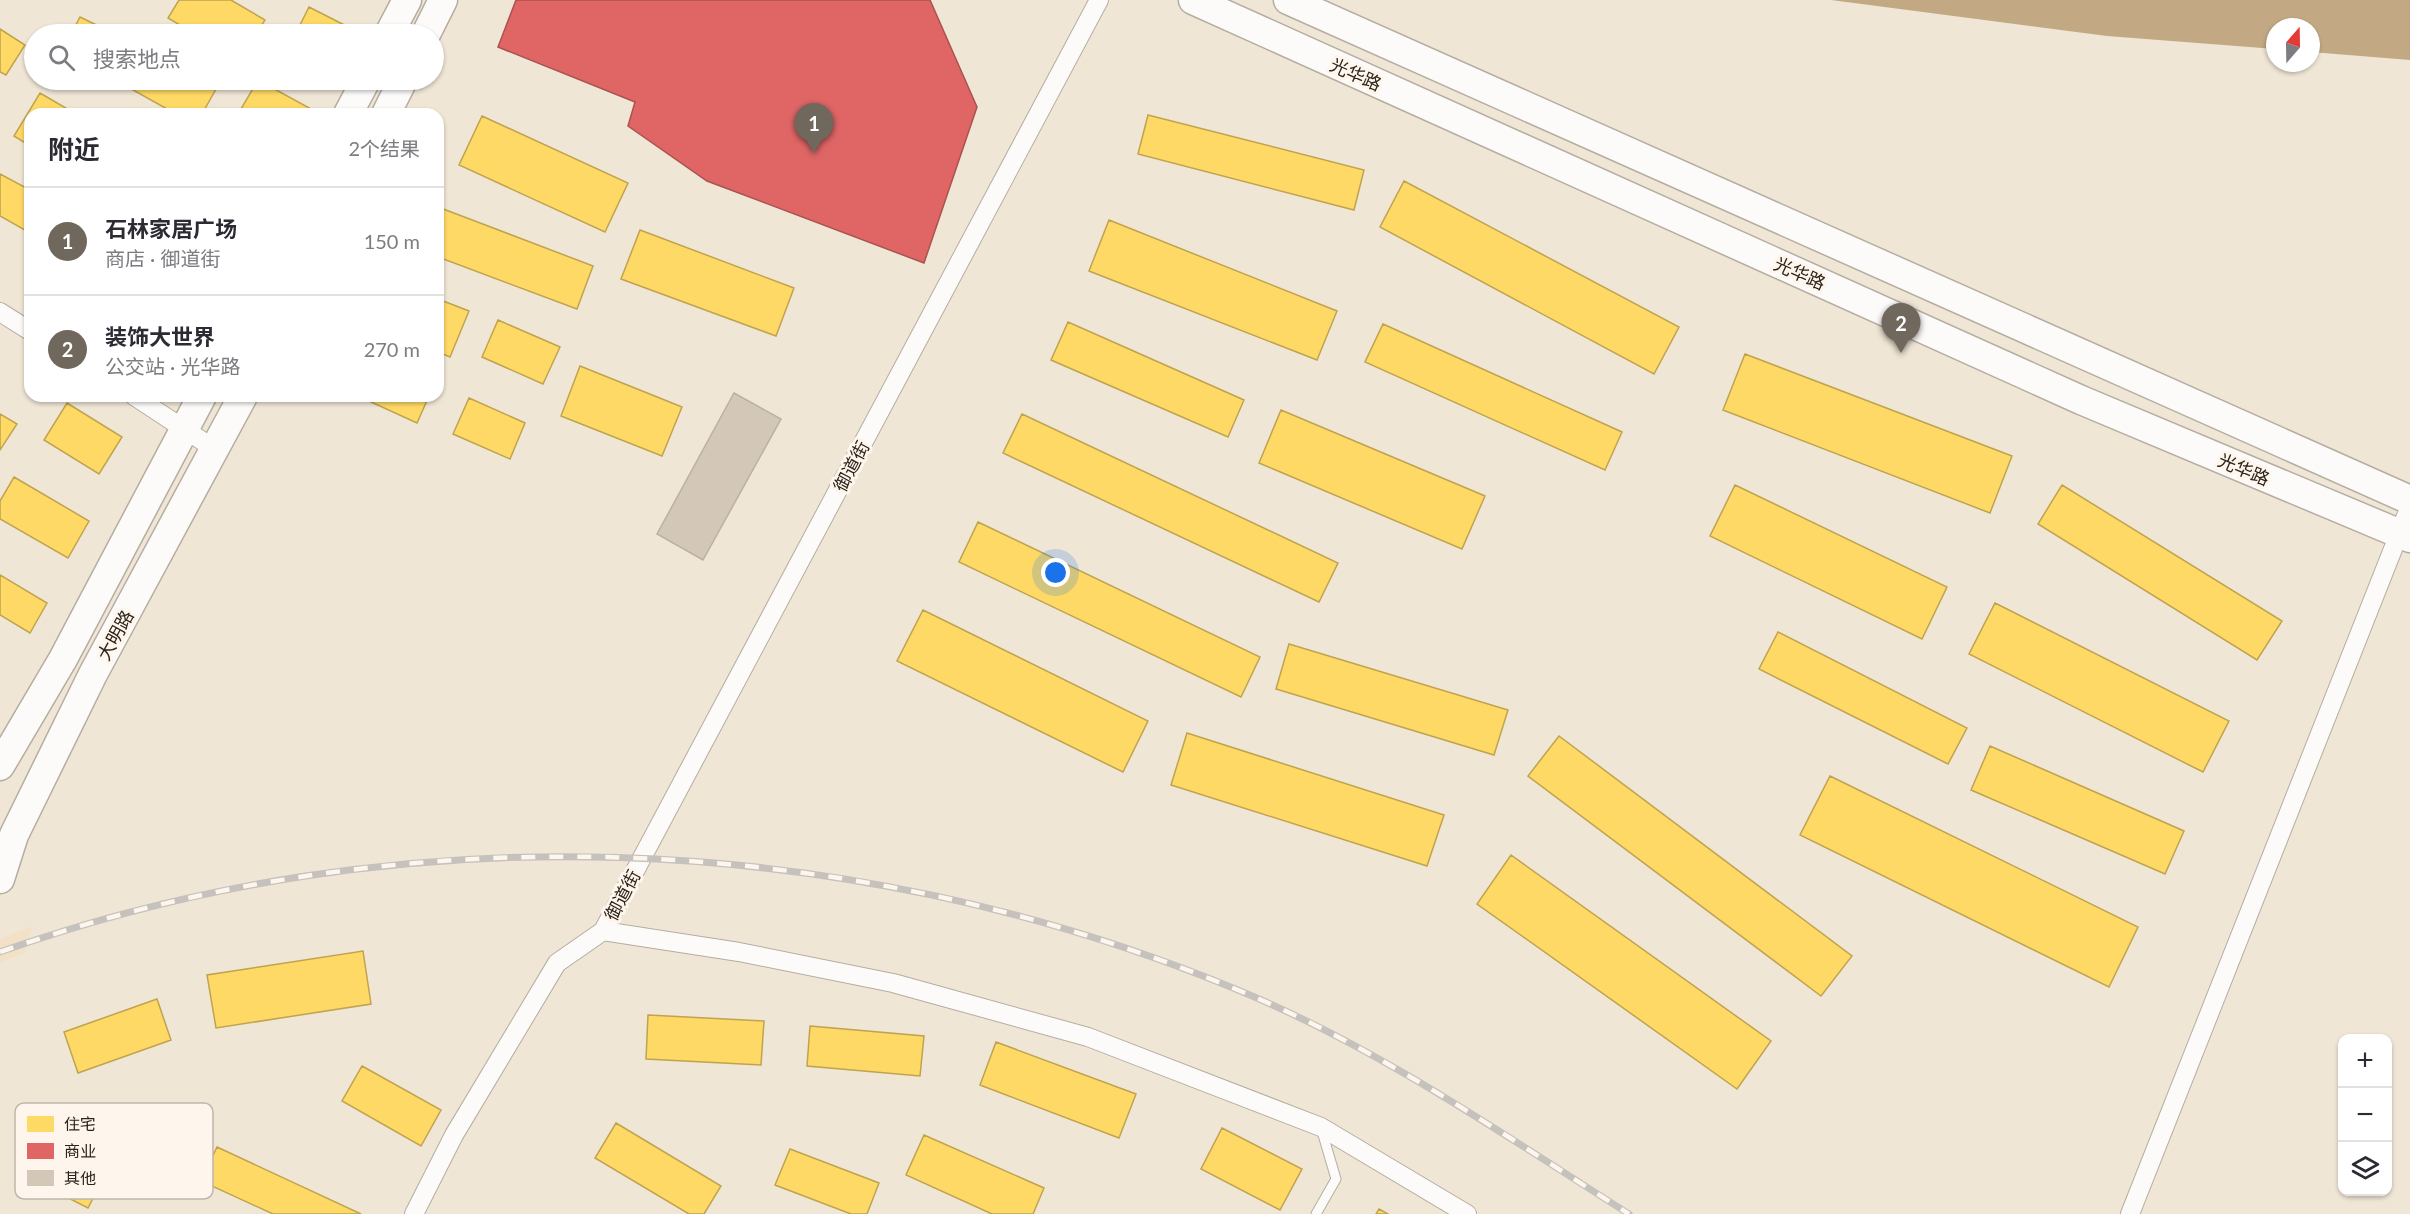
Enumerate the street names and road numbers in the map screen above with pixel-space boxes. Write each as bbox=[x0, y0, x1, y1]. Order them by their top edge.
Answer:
street label: 光华路 bbox=[1327, 53, 1385, 95]
street label: 光华路 bbox=[1771, 252, 1829, 294]
street label: 御道街 bbox=[829, 437, 873, 495]
street label: 光华路 bbox=[2215, 448, 2273, 490]
street label: 大明路 bbox=[92, 606, 138, 664]
street label: 御道街 bbox=[600, 866, 644, 924]

